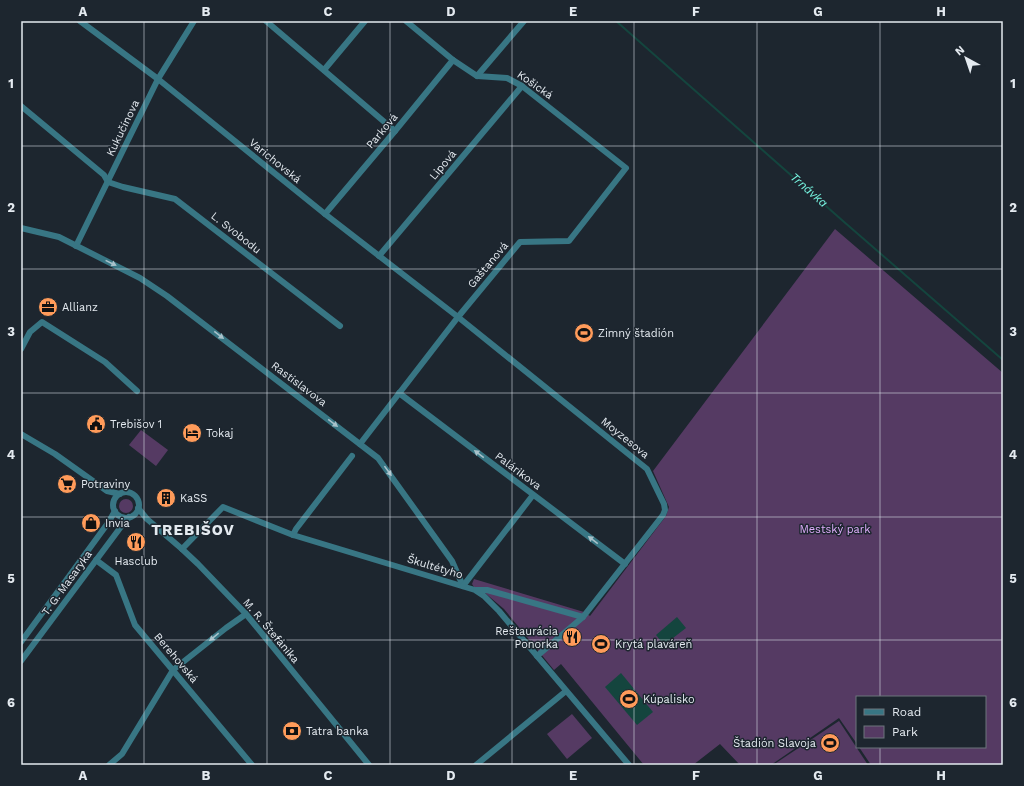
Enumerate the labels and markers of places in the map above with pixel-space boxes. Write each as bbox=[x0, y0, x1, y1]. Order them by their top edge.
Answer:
office icon: Allianz bbox=[37, 296, 59, 318]
place label: Allianz bbox=[62, 301, 98, 314]
sports icon: Zimný štadión bbox=[573, 322, 595, 344]
place label: Zimný štadión bbox=[598, 327, 674, 340]
public building icon: Trebišov 1 bbox=[85, 413, 107, 435]
place label: Trebišov 1 bbox=[110, 418, 162, 431]
hotel icon: Tokaj bbox=[181, 422, 203, 444]
place label: Tokaj bbox=[206, 427, 233, 440]
supermarket icon: Potraviny bbox=[56, 473, 78, 495]
place label: Potraviny bbox=[81, 478, 130, 491]
building icon: KaSS bbox=[155, 487, 177, 509]
place label: KaSS bbox=[180, 492, 207, 505]
shop icon: Invia bbox=[80, 512, 102, 534]
place label: Invia bbox=[105, 517, 130, 530]
restaurant icon: Hasclub bbox=[125, 531, 147, 553]
place label: Hasclub bbox=[114, 555, 158, 568]
place label: Reštaurácia Ponorka bbox=[495, 625, 558, 651]
restaurant icon: Reštaurácia Ponorka bbox=[561, 626, 583, 648]
sports icon: Krytá plaváreň bbox=[590, 633, 612, 655]
place label: Krytá plaváreň bbox=[615, 638, 692, 651]
sports icon: Kúpalisko bbox=[618, 688, 640, 710]
place label: Kúpalisko bbox=[643, 693, 695, 706]
bank icon: Tatra banka bbox=[281, 720, 303, 742]
place label: Tatra banka bbox=[306, 725, 369, 738]
sports icon: Štadión Slavoja bbox=[819, 732, 841, 754]
place label: Štadión Slavoja bbox=[733, 736, 816, 750]

